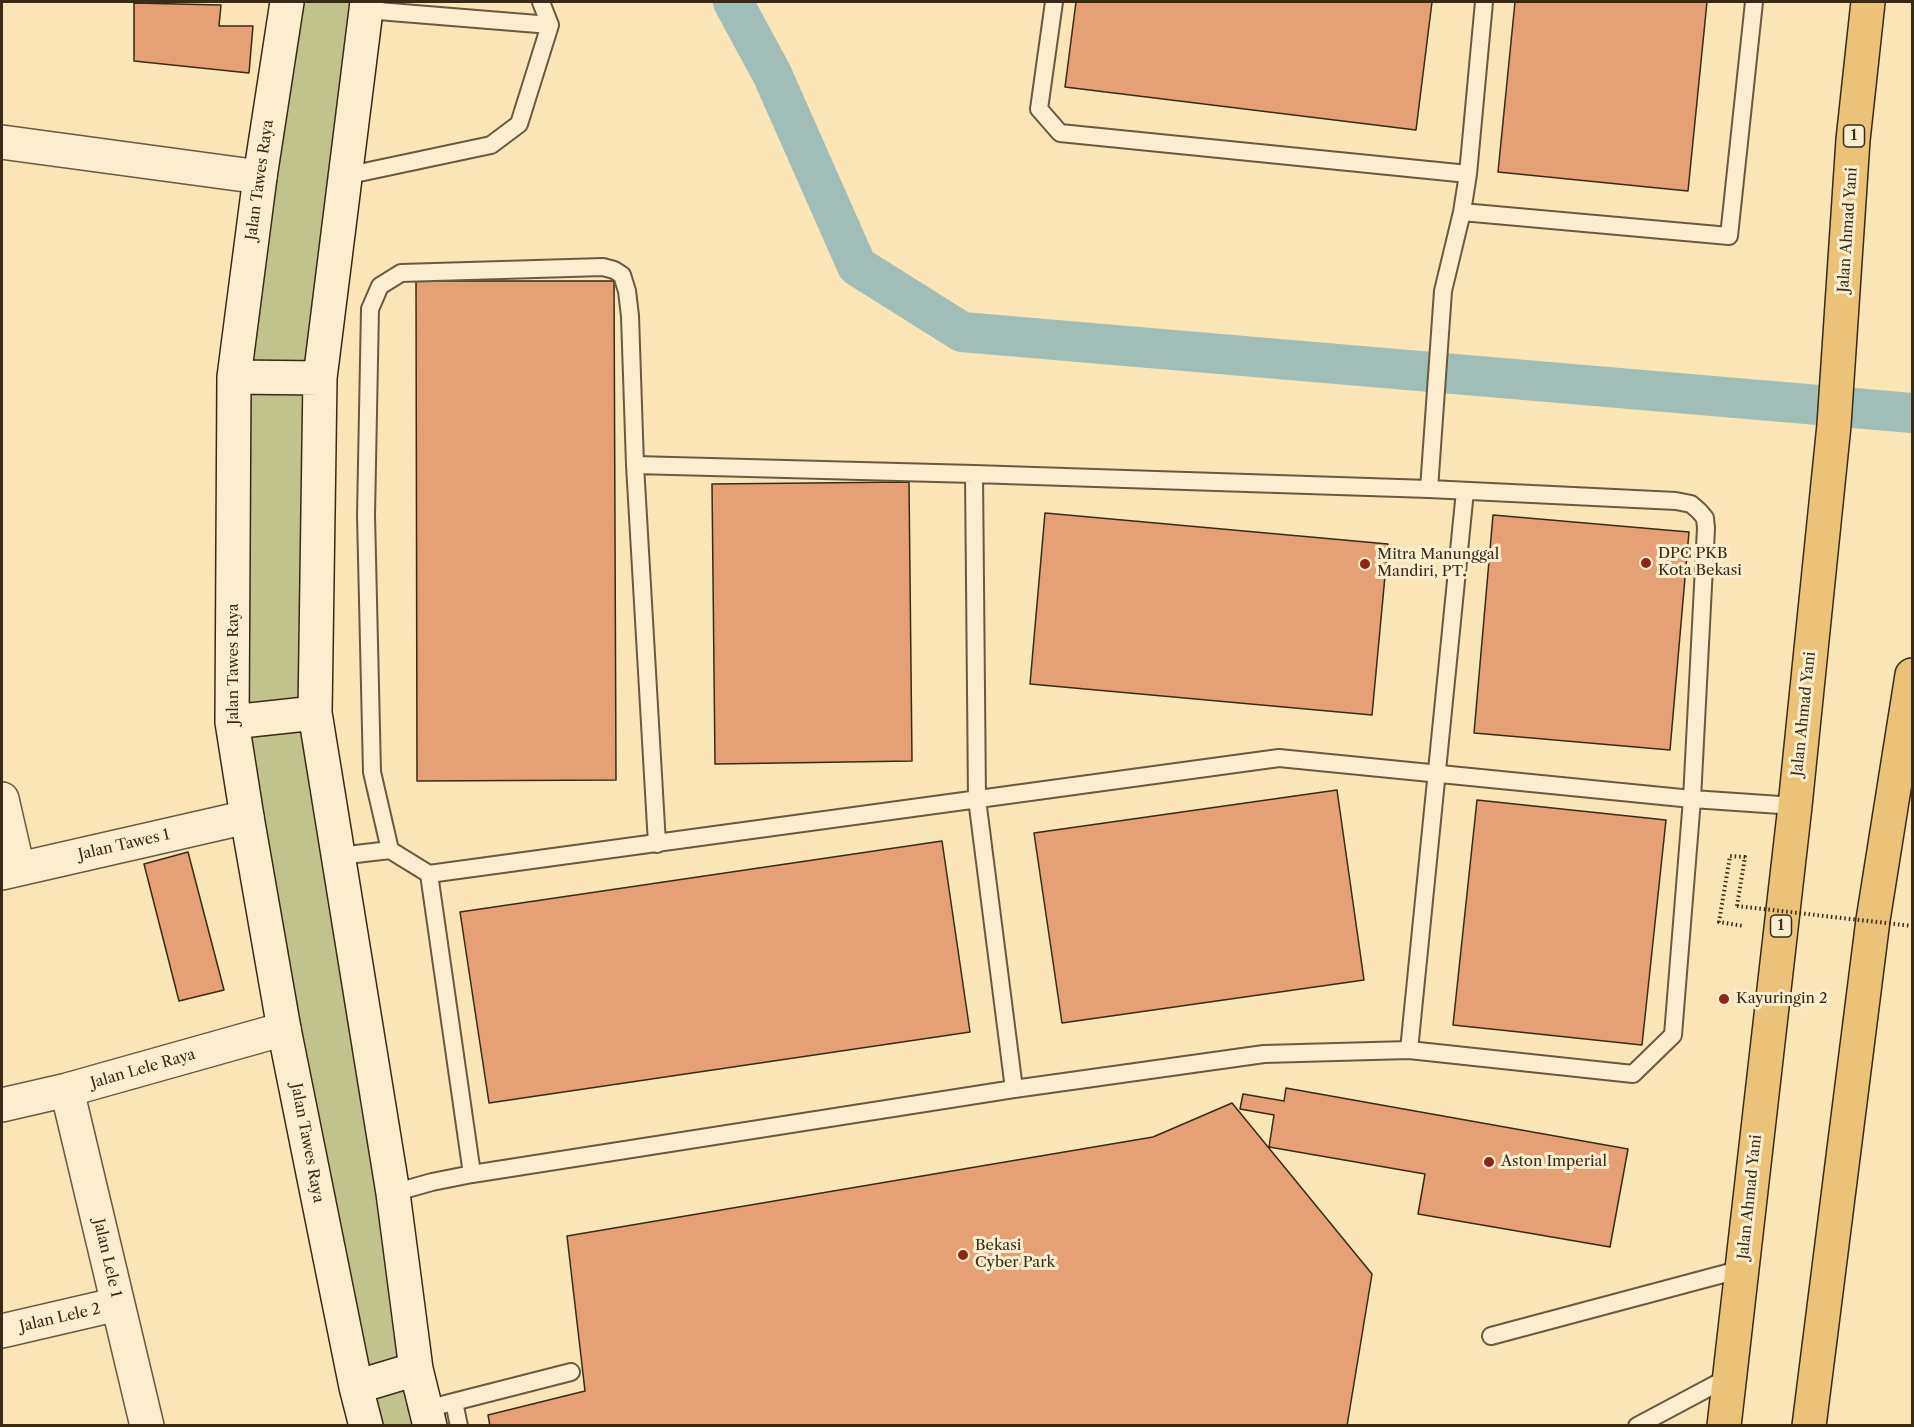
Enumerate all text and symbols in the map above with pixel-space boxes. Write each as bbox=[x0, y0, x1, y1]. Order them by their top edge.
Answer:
street label: Jalan Tawes Raya bbox=[243, 119, 277, 241]
road number: 1 bbox=[1844, 125, 1864, 147]
street label: Jalan Ahmad Yani bbox=[1835, 167, 1861, 293]
place label: DPC PKB Kota Bekasi bbox=[1658, 545, 1742, 580]
place label: Mitra Manunggal Mandiri, PT. bbox=[1377, 546, 1499, 581]
marker: DPC PKB Kota Bekasi bbox=[1639, 556, 1653, 570]
marker: Mitra Manunggal Mandiri, PT. bbox=[1358, 557, 1372, 571]
street label: Jalan Tawes Raya bbox=[225, 603, 243, 725]
street label: Jalan Ahmad Yani bbox=[1788, 651, 1820, 777]
street label: Jalan Tawes 1 bbox=[76, 826, 172, 864]
road number: 1 bbox=[1770, 915, 1792, 937]
place label: Kayuringin 2 bbox=[1736, 990, 1828, 1008]
marker: Kayuringin 2 bbox=[1717, 992, 1731, 1006]
street label: Jalan Lele Raya bbox=[89, 1045, 197, 1093]
street label: Jalan Tawes Raya bbox=[287, 1082, 327, 1204]
street label: Jalan Ahmad Yani bbox=[1734, 1134, 1766, 1260]
place label: Aston Imperial bbox=[1501, 1153, 1607, 1171]
marker: Aston Imperial bbox=[1482, 1155, 1496, 1169]
street label: Jalan Lele 1 bbox=[89, 1217, 125, 1299]
place label: Bekasi Cyber Park bbox=[975, 1237, 1055, 1272]
marker: Bekasi Cyber Park bbox=[956, 1248, 970, 1262]
street label: Jalan Lele 2 bbox=[18, 1300, 102, 1336]

